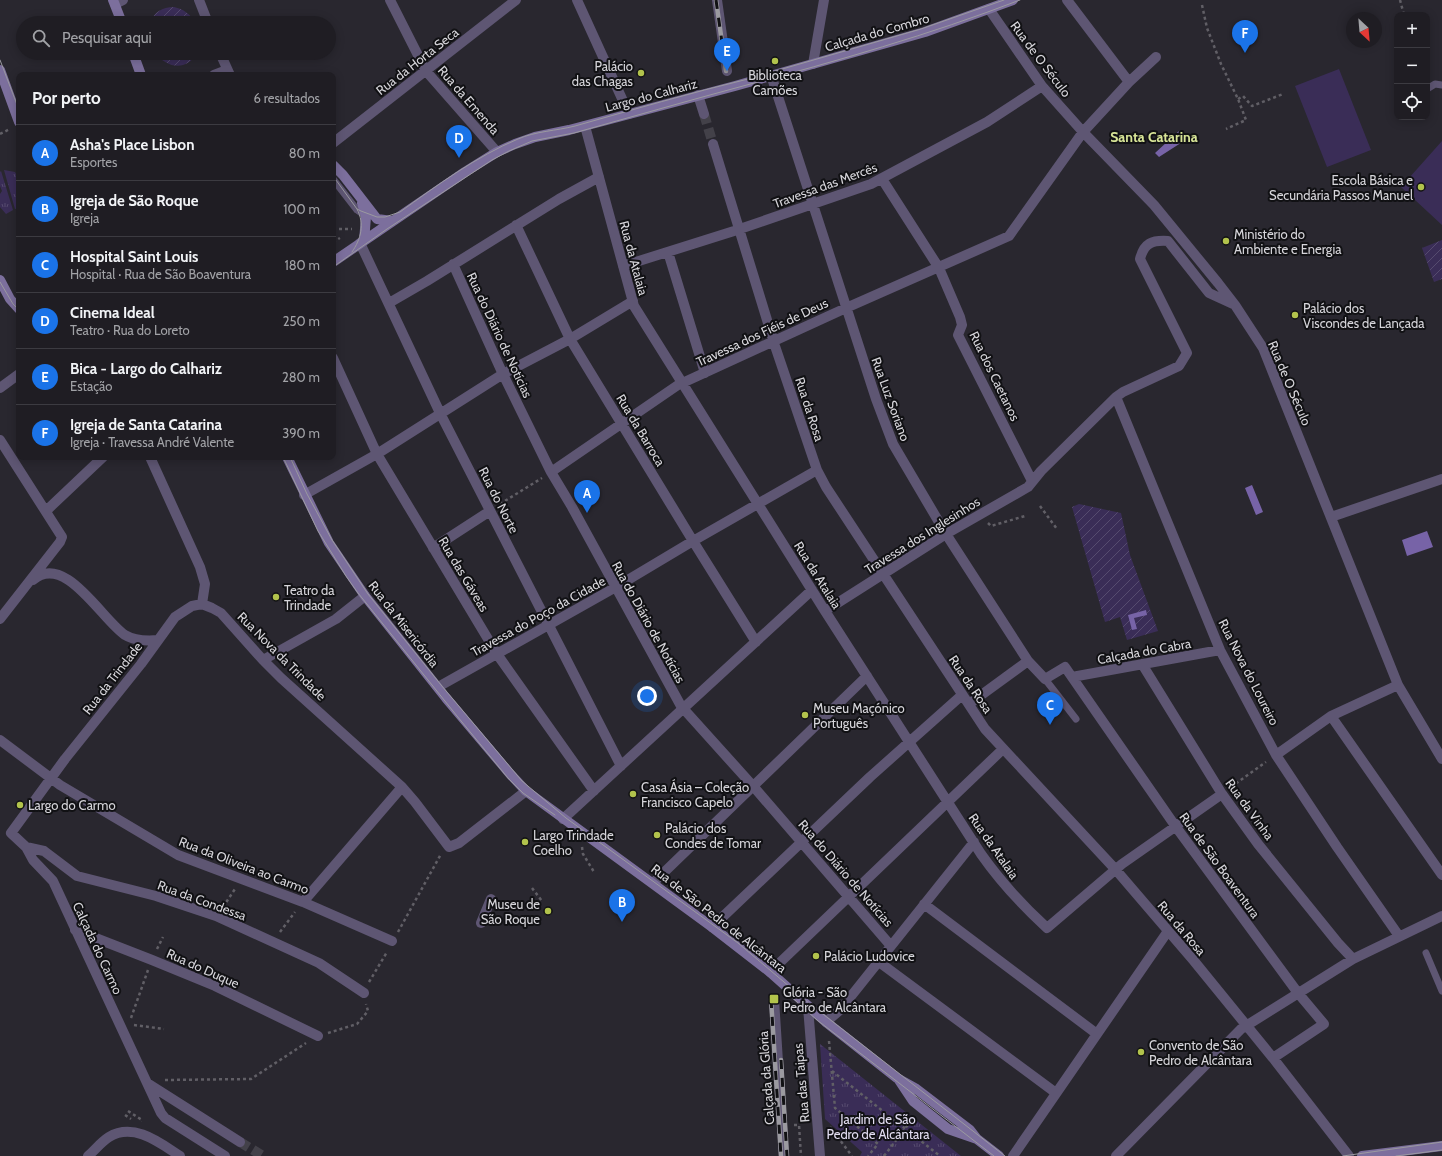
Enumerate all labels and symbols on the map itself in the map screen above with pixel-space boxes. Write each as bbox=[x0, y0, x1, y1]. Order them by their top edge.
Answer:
street label: Calçada do Combro bbox=[823, 9, 931, 55]
north arrow bbox=[1346, 12, 1382, 48]
street label: Rua de O Século bbox=[1007, 18, 1075, 100]
pin: F bbox=[1232, 20, 1258, 53]
street label: Rua da Horta Seca bbox=[373, 23, 462, 98]
pin: E bbox=[714, 38, 740, 71]
marker: Biblioteca Camões bbox=[770, 56, 780, 66]
place label: Palácio das Chagas bbox=[572, 58, 634, 89]
street label: Rua da Emenda bbox=[435, 62, 504, 138]
place label: Biblioteca Camões bbox=[748, 67, 803, 98]
marker: Palácio das Chagas bbox=[636, 68, 646, 78]
street label: Largo do Calhariz bbox=[603, 75, 699, 115]
pin: D bbox=[446, 125, 472, 158]
district label: Santa Catarina bbox=[1110, 128, 1198, 146]
street label: Travessa das Mercês bbox=[771, 159, 880, 211]
place label: Escola Básica e Secundária Passos Manuel bbox=[1269, 172, 1413, 203]
marker: Escola Básica e Secundária Passos Manuel bbox=[1416, 182, 1426, 192]
street label: Rua da Atalaia bbox=[616, 219, 652, 298]
place label: Ministério do Ambiente e Energia bbox=[1234, 226, 1342, 257]
marker: Ministério do Ambiente e Energia bbox=[1221, 236, 1231, 246]
street label: Rua do Diário de Notícias bbox=[464, 270, 536, 401]
street label: Travessa dos Fiéis de Deus bbox=[694, 294, 831, 370]
place label: Palácio dos Viscondes de Lançada bbox=[1303, 300, 1425, 331]
marker: Palácio dos Viscondes de Lançada bbox=[1290, 310, 1300, 320]
street label: Rua dos Caetanos bbox=[966, 329, 1024, 424]
street label: Rua de O Século bbox=[1265, 338, 1315, 428]
street label: Rua Luz Soriano bbox=[868, 355, 914, 443]
street label: Rua da Rosa bbox=[792, 375, 828, 444]
street label: Rua da Barroca bbox=[613, 391, 669, 470]
street label: Rua do Norte bbox=[475, 464, 523, 536]
pin: A bbox=[574, 480, 600, 513]
street label: Travessa dos Inglesinhos bbox=[861, 493, 983, 577]
street label: Rua das Gáveas bbox=[435, 534, 493, 615]
street label: Rua da Atalaia bbox=[791, 538, 845, 612]
street label: Rua do Diário de Notícias bbox=[609, 558, 689, 686]
street label: Travessa do Poço da Cidade bbox=[468, 572, 608, 660]
street label: Rua da Misericórdia bbox=[365, 578, 443, 671]
place label: Teatro da Trindade bbox=[284, 582, 335, 613]
marker: Teatro da Trindade bbox=[271, 592, 281, 602]
street label: Rua Nova da Trindade bbox=[234, 608, 330, 704]
street label: Rua Nova do Loureiro bbox=[1215, 616, 1283, 728]
street label: Calçada do Cabra bbox=[1096, 635, 1193, 667]
street label: Rua da Trindade bbox=[79, 638, 145, 717]
street label: Rua da Rosa bbox=[946, 652, 997, 717]
your location bbox=[637, 686, 657, 706]
pin: C bbox=[1037, 692, 1063, 725]
place label: Museu Maçónico Português bbox=[813, 700, 905, 731]
marker: Museu Maçónico Português bbox=[800, 710, 810, 720]
street label: Rua da Vinha bbox=[1222, 775, 1278, 843]
place label: Casa Ásia – Coleção Francisco Capelo bbox=[641, 778, 749, 810]
marker: Casa Ásia – Coleção Francisco Capelo bbox=[628, 789, 638, 799]
place label: Largo do Carmo bbox=[28, 797, 116, 813]
marker: Largo do Carmo bbox=[15, 800, 25, 810]
street label: Rua de São Boaventura bbox=[1176, 809, 1264, 922]
street label: Rua da Atalaia bbox=[965, 810, 1023, 883]
street label: Rua do Diário de Notícias bbox=[795, 816, 897, 930]
place label: Palácio dos Condes de Tomar bbox=[665, 820, 762, 851]
place label: Largo Trindade Coelho bbox=[533, 827, 614, 858]
marker: Palácio dos Condes de Tomar bbox=[652, 830, 662, 840]
street label: Rua da Oliveira ao Carmo bbox=[177, 833, 311, 897]
marker: Largo Trindade Coelho bbox=[520, 837, 530, 847]
street label: Rua de São Pedro de Alcântara bbox=[648, 860, 790, 976]
street label: Rua da Condessa bbox=[155, 877, 249, 924]
pin: B bbox=[609, 889, 635, 922]
place label: Museu de São Roque bbox=[481, 896, 540, 927]
street label: Rua da Rosa bbox=[1155, 897, 1210, 959]
street label: Calçada do Carmo bbox=[70, 899, 126, 997]
marker: Museu de São Roque bbox=[543, 906, 553, 916]
street label: Rua do Duque bbox=[164, 945, 242, 991]
place label: Palácio Ludovice bbox=[824, 948, 915, 964]
marker: Palácio Ludovice bbox=[811, 951, 821, 961]
place label: Glória - São Pedro de Alcântara bbox=[783, 984, 887, 1015]
marker: Glória - São Pedro de Alcântara bbox=[768, 993, 780, 1005]
street label: Calçada da Glória bbox=[755, 1030, 777, 1125]
place label: Convento de São Pedro de Alcântara bbox=[1149, 1037, 1253, 1068]
street label: Rua das Taipas bbox=[790, 1042, 812, 1123]
marker: Convento de São Pedro de Alcântara bbox=[1136, 1047, 1146, 1057]
park label: Jardim de São Pedro de Alcântara bbox=[826, 1111, 930, 1142]

